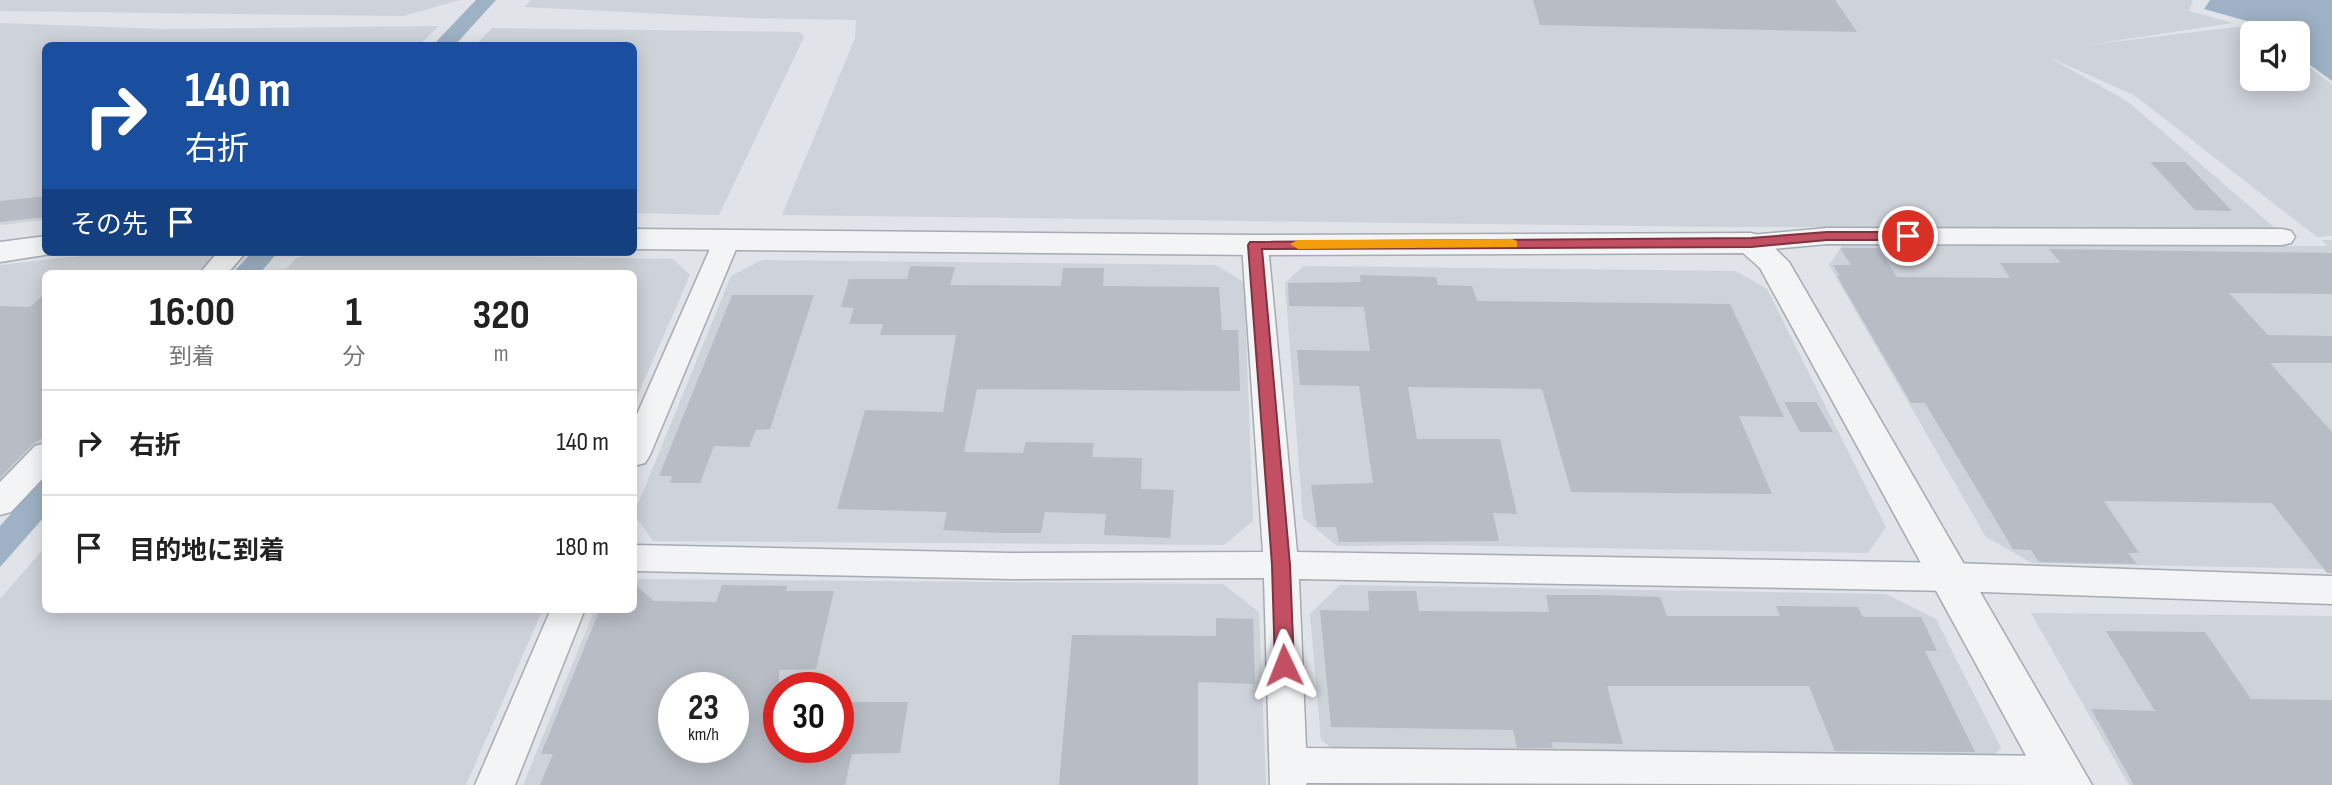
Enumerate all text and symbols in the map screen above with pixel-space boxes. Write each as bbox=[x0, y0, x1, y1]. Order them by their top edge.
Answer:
map controls bbox=[2240, 21, 2310, 91]
button: sound bbox=[2240, 21, 2310, 91]
text: 140 m bbox=[185, 62, 291, 121]
icon: right bbox=[70, 70, 161, 161]
text: 右折 bbox=[185, 130, 249, 169]
icon: arrive bbox=[162, 203, 200, 241]
pin bbox=[1878, 206, 1938, 266]
text: その先 bbox=[70, 210, 148, 241]
icon: arrive bbox=[1889, 217, 1927, 255]
text: 16:00 bbox=[149, 287, 235, 338]
text: 1 bbox=[345, 287, 362, 338]
text: 320 bbox=[472, 290, 530, 341]
text: m bbox=[494, 340, 508, 368]
text: 到着 bbox=[169, 343, 215, 371]
text: 分 bbox=[342, 343, 365, 371]
icon: right bbox=[70, 424, 108, 462]
text: 140 m bbox=[557, 427, 609, 458]
text: 右折 bbox=[129, 431, 181, 462]
icon: arrive bbox=[70, 529, 108, 567]
text: 180 m bbox=[556, 532, 609, 563]
text: 目的地に到着 bbox=[129, 536, 285, 567]
position arrow bbox=[1247, 628, 1321, 702]
speed limit sign: 30 bbox=[763, 672, 854, 763]
text: 23 bbox=[688, 687, 719, 730]
text: km/h bbox=[688, 724, 719, 745]

